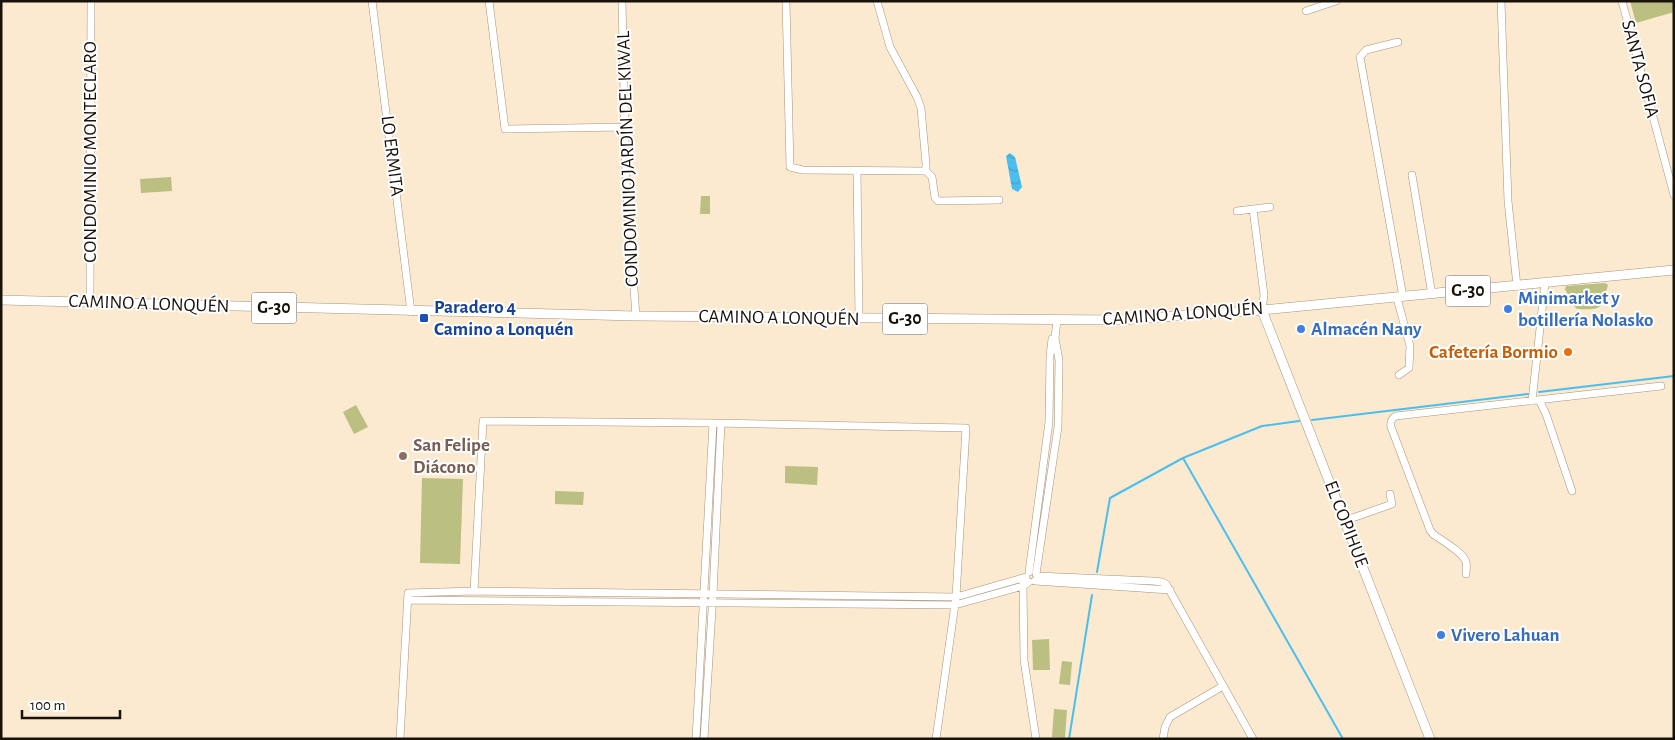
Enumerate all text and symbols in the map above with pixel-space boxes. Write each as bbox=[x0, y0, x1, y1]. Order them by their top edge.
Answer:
street label: SANTA SOFIA bbox=[1618, 18, 1662, 120]
street label: CONDOMINIO JARDÍN DEL KIWAL bbox=[612, 31, 642, 287]
street label: CONDOMINIO MONTECLARO bbox=[81, 41, 100, 263]
street label: LO ERMITA bbox=[378, 115, 406, 197]
road number: G-30 bbox=[1446, 276, 1490, 306]
place label: Minimarket y botillería Nolasko bbox=[1518, 289, 1653, 330]
street label: CAMINO A LONQUÉN bbox=[68, 290, 230, 316]
road number: G-30 bbox=[252, 292, 296, 324]
street label: CAMINO A LONQUÉN bbox=[1102, 297, 1264, 329]
place label: Paradero 4 Camino a Lonquén bbox=[434, 298, 574, 339]
marker: Minimarket y botillería Nolasko bbox=[1502, 303, 1514, 315]
road number: G-30 bbox=[882, 304, 928, 334]
street label: CAMINO A LONQUÉN bbox=[698, 305, 860, 329]
marker: Paradero 4 Camino a Lonquén bbox=[418, 312, 430, 324]
place label: Almacén Nany bbox=[1311, 320, 1422, 339]
marker: Almacén Nany bbox=[1295, 323, 1307, 335]
place label: Cafetería Bormio bbox=[1429, 343, 1558, 362]
marker: Cafetería Bormio bbox=[1562, 346, 1574, 358]
place label: San Felipe Diácono bbox=[413, 436, 490, 477]
marker: San Felipe Diácono bbox=[397, 450, 409, 462]
street label: EL COPIHUE bbox=[1321, 478, 1371, 570]
place label: Vivero Lahuan bbox=[1451, 626, 1560, 645]
marker: Vivero Lahuan bbox=[1435, 629, 1447, 641]
scale bar bbox=[22, 688, 120, 720]
text: 100 m bbox=[30, 698, 65, 713]

